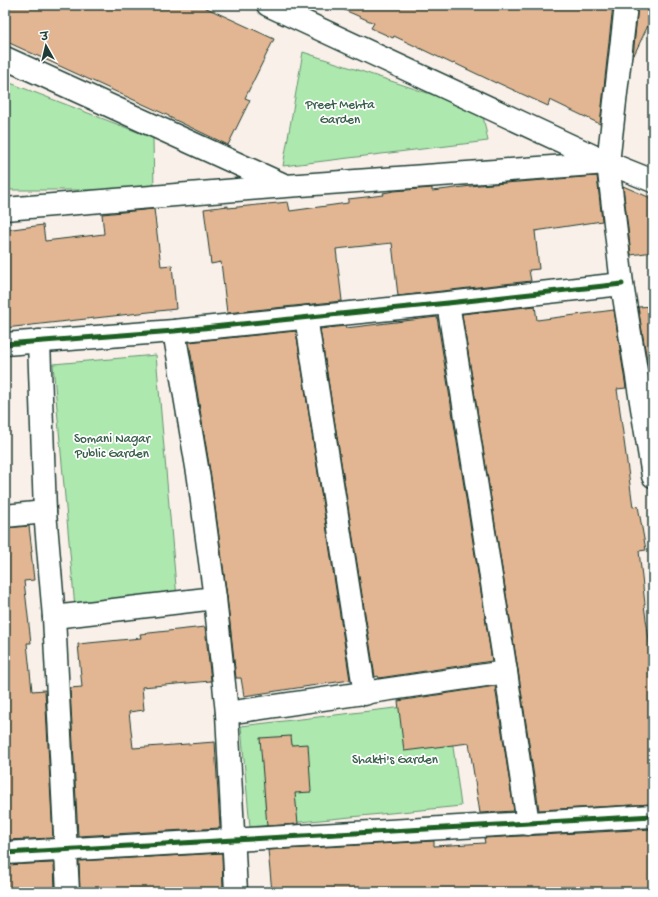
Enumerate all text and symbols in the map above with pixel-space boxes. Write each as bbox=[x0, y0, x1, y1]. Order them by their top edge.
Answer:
north arrow bbox=[26, 26, 66, 66]
text: उ bbox=[39, 30, 51, 45]
park label: Preet Mehta Garden bbox=[305, 98, 375, 128]
park label: Somani Nagar Public Garden bbox=[74, 432, 152, 462]
park label: Shakti's Garden bbox=[352, 753, 439, 768]

